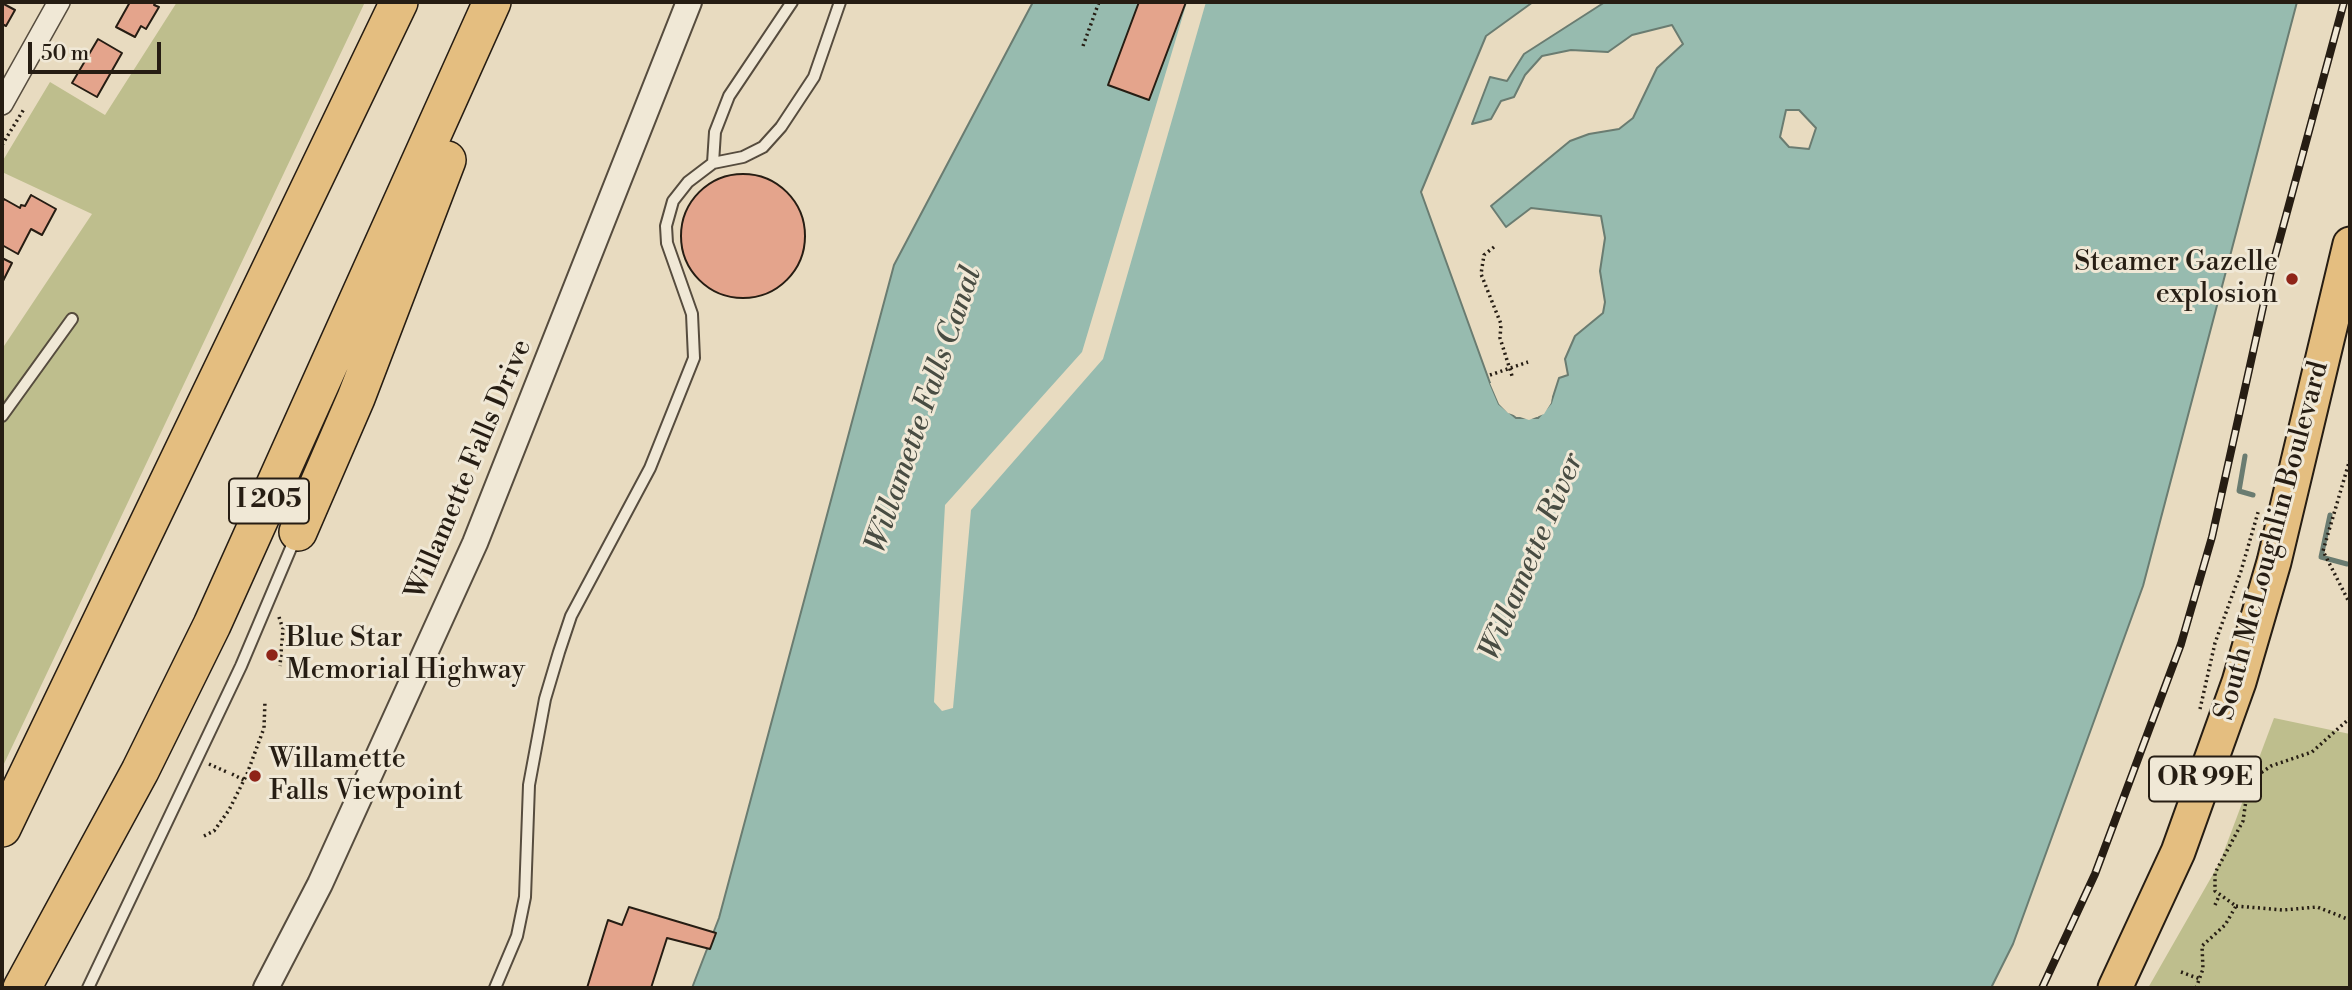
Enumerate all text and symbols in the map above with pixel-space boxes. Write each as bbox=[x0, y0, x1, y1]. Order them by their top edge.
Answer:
scale bar bbox=[32, 28, 164, 72]
text: 50 m bbox=[41, 41, 89, 67]
place label: Steamer Gazelle explosion bbox=[2074, 246, 2278, 312]
water label: Willamette Falls Canal bbox=[859, 262, 991, 558]
marker: Steamer Gazelle explosion bbox=[2284, 271, 2300, 287]
street label: Willamette Falls Drive bbox=[400, 335, 540, 605]
street label: South McLoughlin Boulevard bbox=[2209, 358, 2337, 724]
water label: Willamette River bbox=[1473, 448, 1593, 666]
road number: I 205 bbox=[229, 478, 309, 524]
place label: Blue Star Memorial Highway bbox=[286, 622, 525, 688]
marker: Blue Star Memorial Highway bbox=[264, 647, 280, 663]
place label: Willamette Falls Viewpoint bbox=[269, 743, 463, 809]
road number: OR 99E bbox=[2149, 757, 2261, 802]
marker: Willamette Falls Viewpoint bbox=[247, 768, 263, 784]

